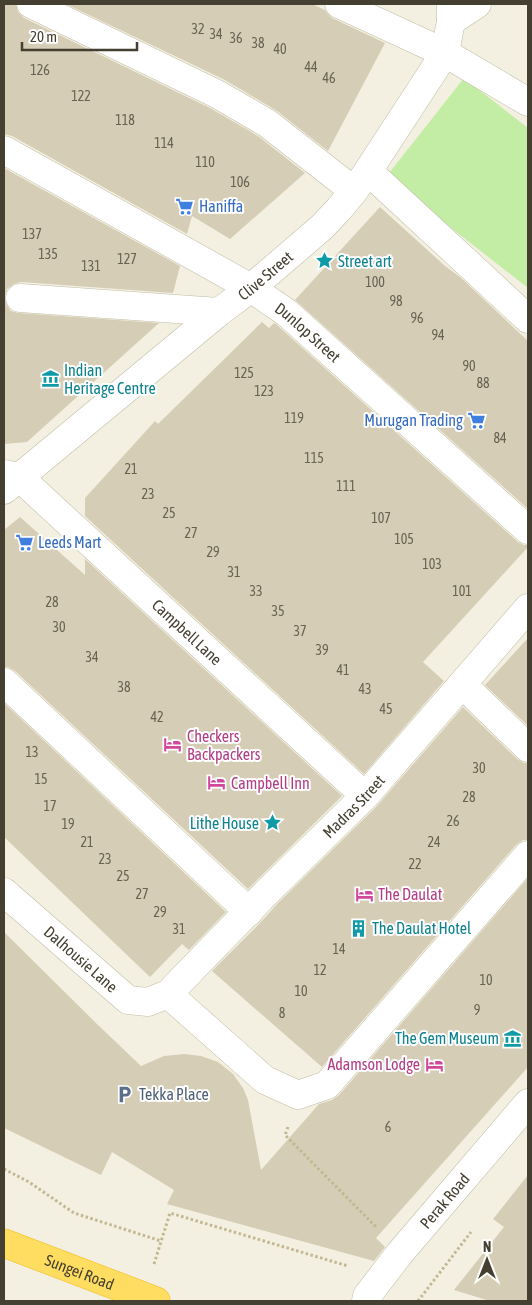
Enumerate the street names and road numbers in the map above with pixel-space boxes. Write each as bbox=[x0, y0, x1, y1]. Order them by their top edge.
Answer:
street label: Clive Street bbox=[234, 247, 297, 304]
street label: Dunlop Street bbox=[272, 299, 344, 366]
street label: Campbell Lane bbox=[149, 596, 226, 668]
street label: Madras Street bbox=[319, 771, 388, 841]
street label: Dalhousie Lane bbox=[41, 922, 121, 996]
street label: Perak Road bbox=[416, 1170, 473, 1232]
street label: Sungei Road bbox=[43, 1251, 117, 1293]

